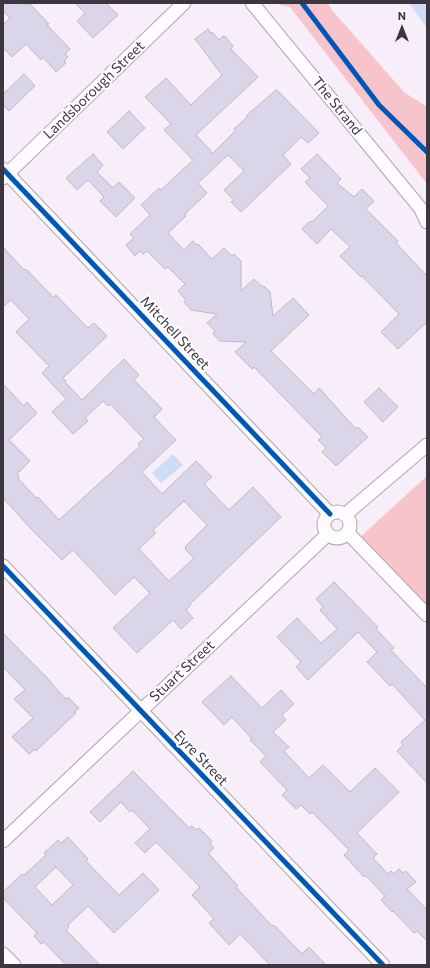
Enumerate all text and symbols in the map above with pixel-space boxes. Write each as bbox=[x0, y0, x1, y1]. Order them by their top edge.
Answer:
north arrow bbox=[382, 8, 422, 48]
text: N bbox=[398, 9, 406, 22]
street label: Landsborough Street bbox=[40, 37, 148, 143]
street label: The Strand bbox=[309, 74, 365, 138]
street label: Mitchell Street bbox=[137, 293, 213, 373]
street label: Stuart Street bbox=[146, 637, 218, 705]
street label: Eyre Street bbox=[171, 727, 231, 789]

